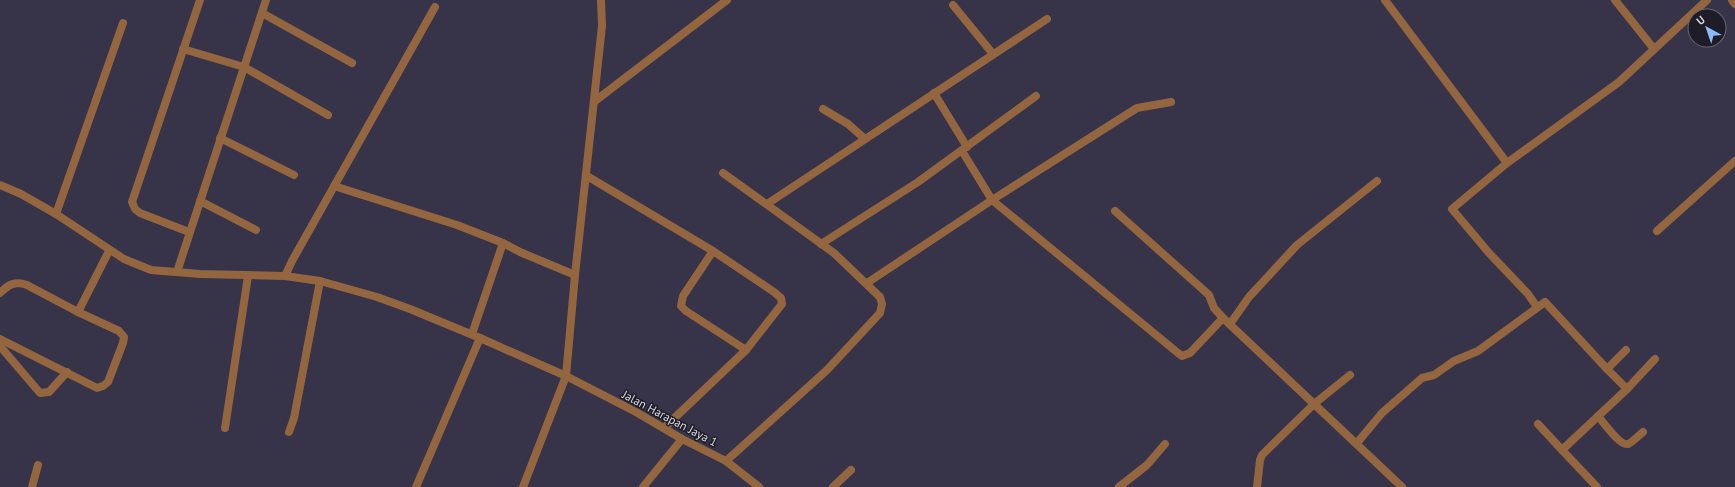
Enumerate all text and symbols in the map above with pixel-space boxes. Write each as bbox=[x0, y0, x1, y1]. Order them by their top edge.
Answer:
north arrow bbox=[1687, 8, 1727, 48]
text: U bbox=[1693, 13, 1708, 28]
street label: Jalan Harapan Jaya 1 bbox=[619, 386, 720, 449]

